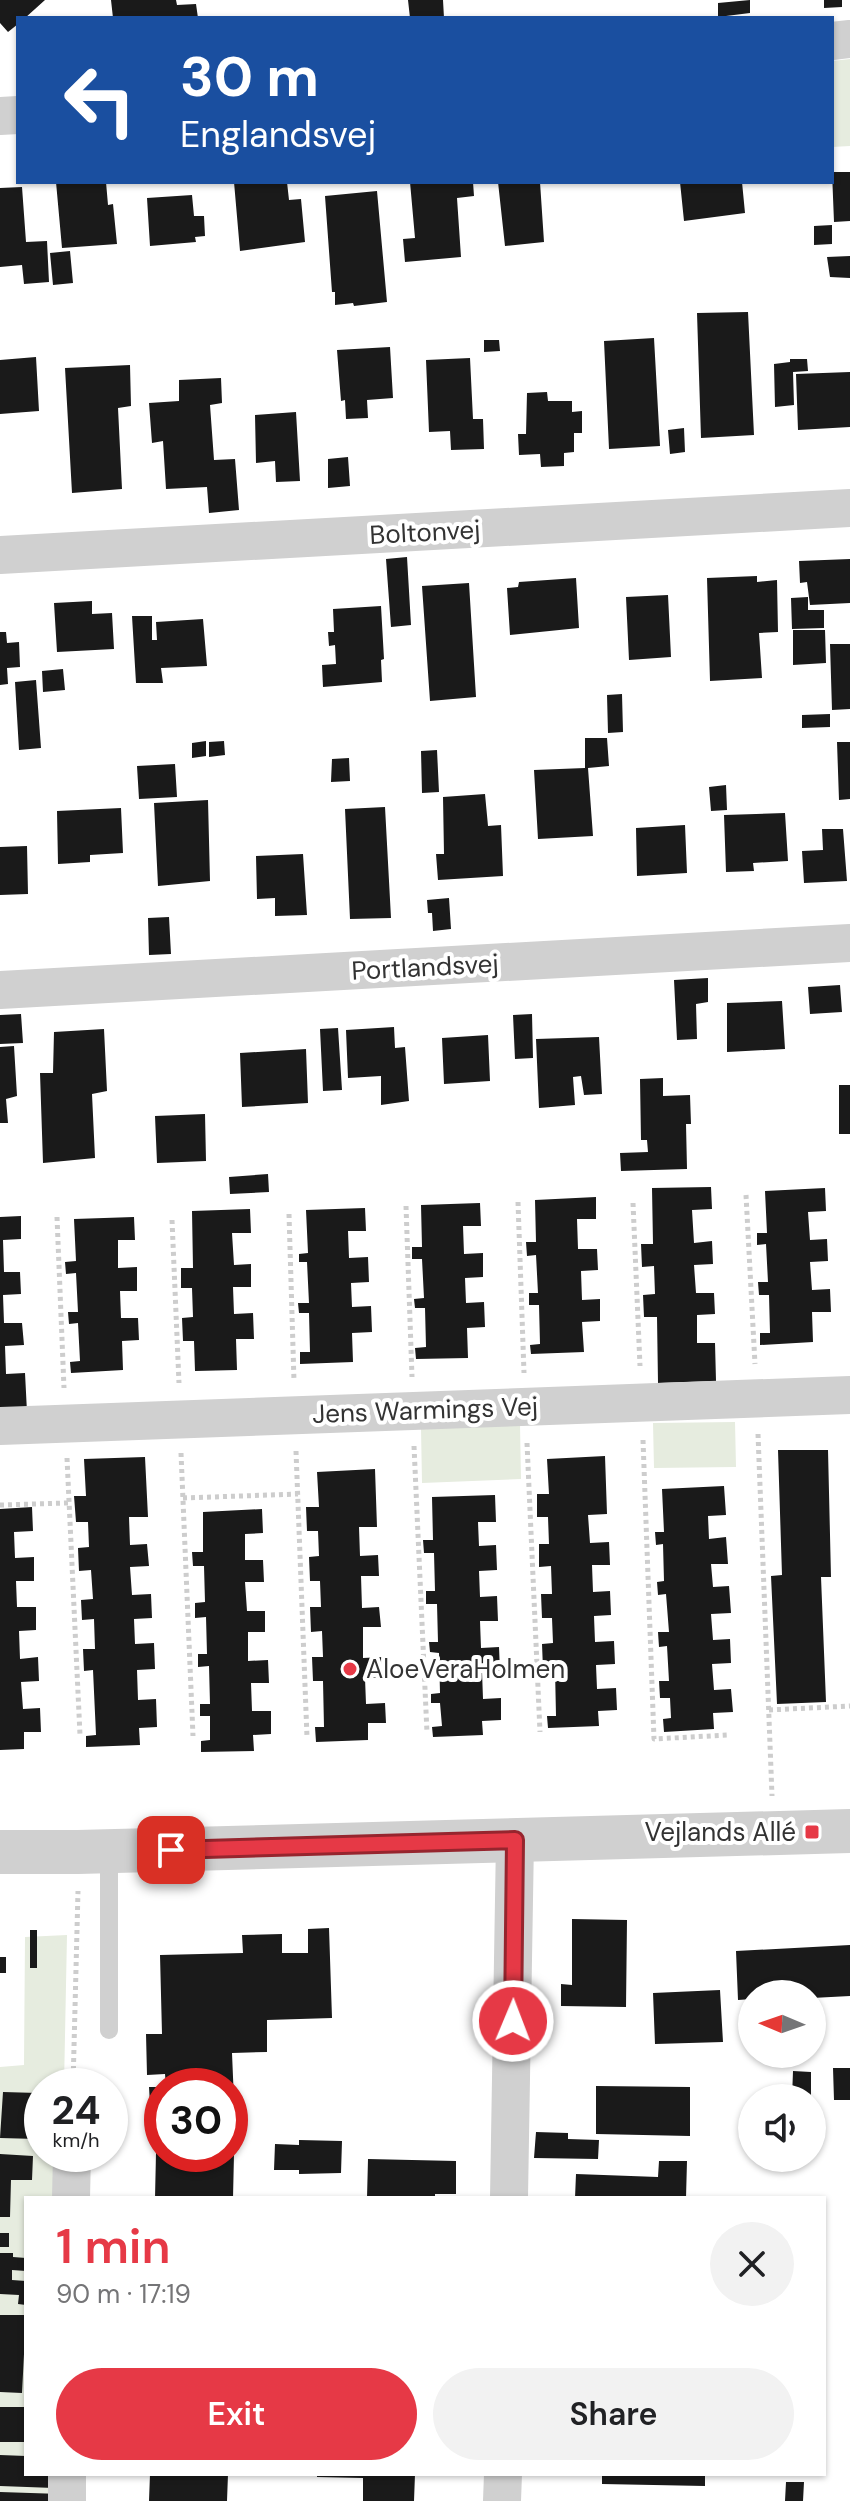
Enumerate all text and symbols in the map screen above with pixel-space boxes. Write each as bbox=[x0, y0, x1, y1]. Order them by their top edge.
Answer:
text: 30 m bbox=[180, 40, 319, 113]
icon: left bbox=[48, 48, 152, 152]
text: Englandsvej bbox=[180, 111, 376, 158]
street label: Boltonvej bbox=[369, 512, 481, 552]
street label: Portlandsvej bbox=[351, 946, 499, 988]
street label: Jens Warmings Vej bbox=[311, 1389, 539, 1431]
place label: AloeVeraHolmen bbox=[366, 1652, 565, 1686]
marker: AloeVeraHolmen bbox=[341, 1660, 359, 1678]
place label: Vejlands Allé bbox=[644, 1815, 796, 1849]
pin bbox=[137, 1816, 205, 1884]
marker: Vejlands Allé bbox=[803, 1823, 821, 1841]
icon: arrive bbox=[149, 1828, 193, 1872]
position arrow bbox=[471, 1979, 555, 2063]
north arrow bbox=[738, 1980, 826, 2068]
map controls bbox=[738, 1980, 826, 2172]
speed limit sign: 30 bbox=[144, 2068, 248, 2172]
text: 24 bbox=[52, 2084, 100, 2136]
button: sound bbox=[738, 2084, 826, 2172]
text: km/h bbox=[52, 2127, 100, 2153]
text: 1 min bbox=[56, 2215, 171, 2278]
button: close bbox=[710, 2222, 794, 2306]
text: 90 m · 17:19 bbox=[56, 2277, 191, 2311]
button: Exit bbox=[56, 2368, 417, 2460]
button: Share bbox=[433, 2368, 794, 2460]

